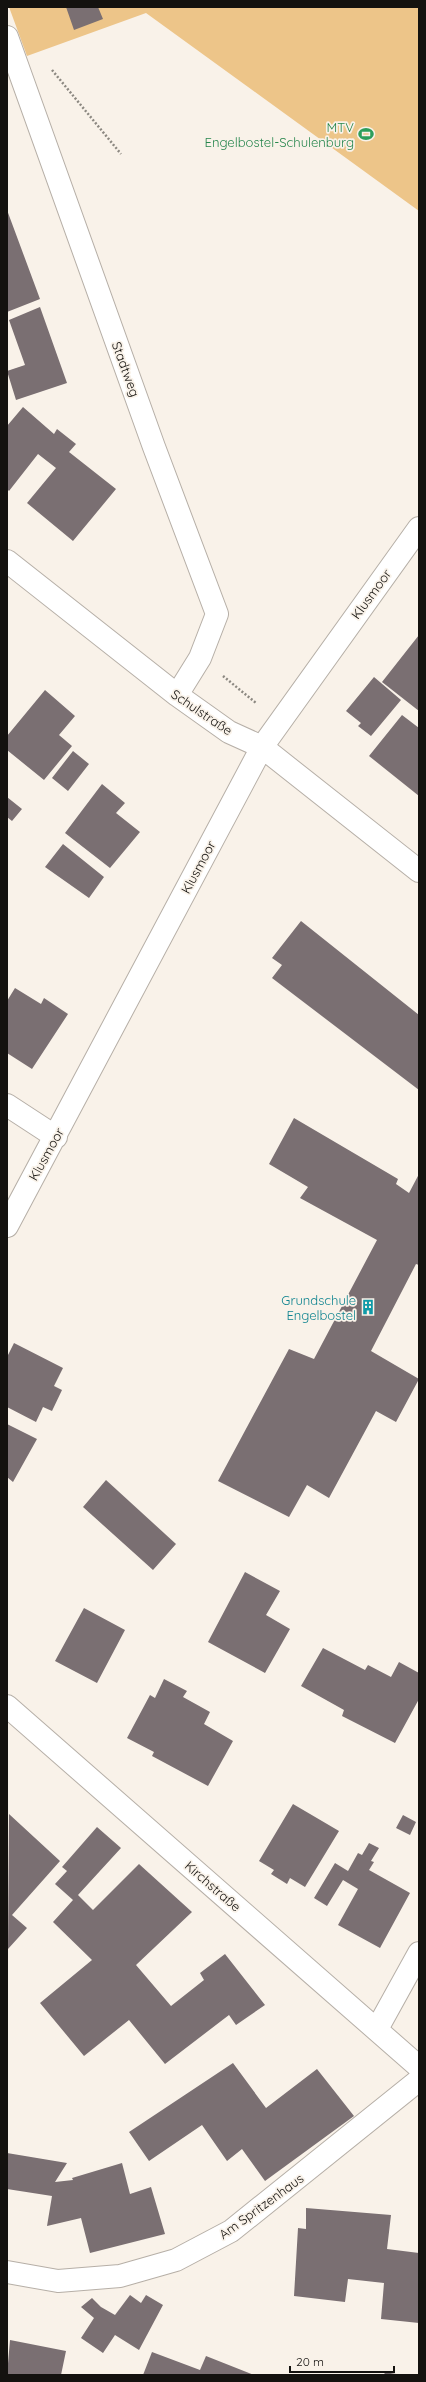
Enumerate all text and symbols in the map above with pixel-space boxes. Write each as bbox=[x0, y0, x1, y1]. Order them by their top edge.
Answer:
place label: MTV Engelbostel-Schulenburg bbox=[205, 119, 354, 150]
sports icon: MTV Engelbostel-Schulenburg bbox=[357, 125, 375, 143]
street label: Stadtweg bbox=[109, 339, 143, 399]
street label: Klusmoor bbox=[348, 566, 394, 622]
street label: Schulstraße bbox=[168, 686, 236, 738]
street label: Klusmoor bbox=[177, 838, 219, 896]
street label: Klusmoor bbox=[25, 1125, 67, 1183]
place label: Grundschule Engelbostel bbox=[281, 1292, 356, 1323]
building icon: Grundschule Engelbostel bbox=[359, 1298, 377, 1316]
street label: Kirchstraße bbox=[182, 1857, 244, 1915]
street label: Am Spritzenhaus bbox=[216, 2170, 306, 2242]
scale bar bbox=[290, 2348, 394, 2374]
text: 20 m bbox=[296, 2354, 324, 2369]

